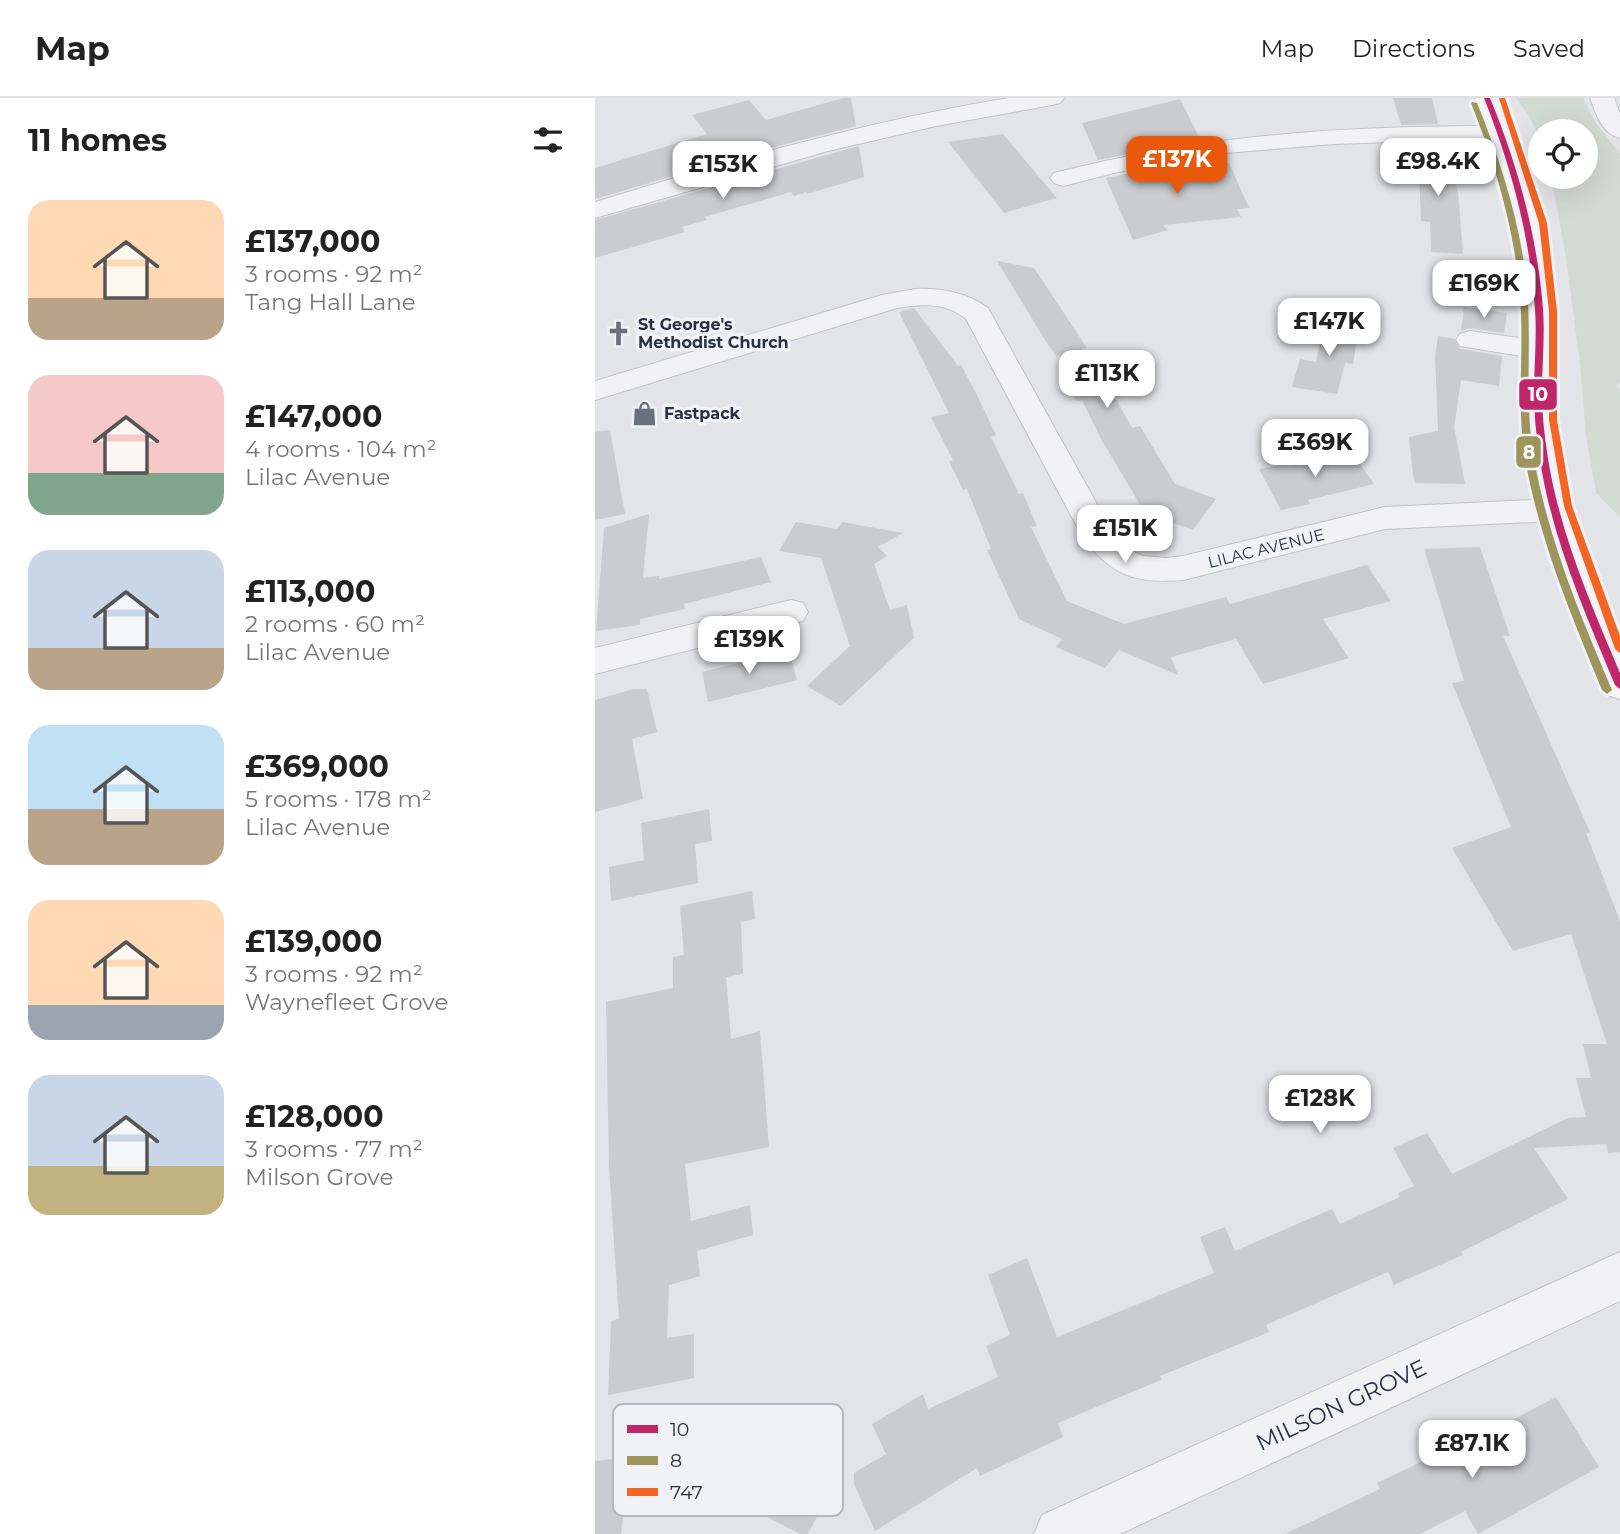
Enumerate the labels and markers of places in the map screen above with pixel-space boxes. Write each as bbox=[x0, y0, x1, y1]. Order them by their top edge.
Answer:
pin: £137K bbox=[1128, 136, 1226, 196]
pin: £98.4K bbox=[1381, 139, 1495, 198]
pin: £153K bbox=[674, 141, 772, 201]
pin: £169K bbox=[1435, 260, 1533, 320]
pin: £147K bbox=[1280, 299, 1378, 358]
place label: St George's Methodist Church bbox=[638, 315, 789, 352]
church icon: St George's Methodist Church bbox=[604, 319, 632, 347]
pin: £113K bbox=[1058, 350, 1156, 410]
shop icon: Fastpack bbox=[630, 399, 658, 427]
place label: Fastpack bbox=[664, 404, 741, 423]
pin: £369K bbox=[1266, 420, 1364, 479]
pin: £151K bbox=[1076, 505, 1174, 565]
pin: £139K bbox=[700, 616, 798, 676]
pin: £128K bbox=[1271, 1076, 1369, 1135]
pin: £87.1K bbox=[1415, 1420, 1529, 1480]

